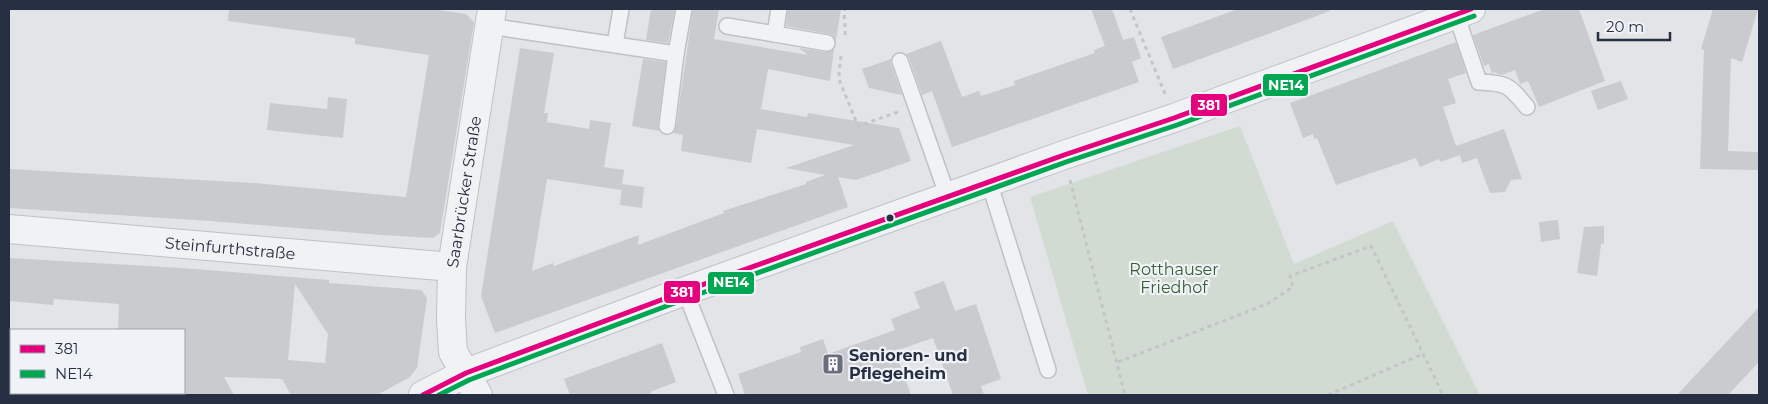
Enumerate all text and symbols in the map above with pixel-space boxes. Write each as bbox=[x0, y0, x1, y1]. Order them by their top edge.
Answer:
scale bar bbox=[1598, 10, 1670, 42]
text: 20 m bbox=[1606, 17, 1644, 36]
line badge: NE14 bbox=[1262, 73, 1309, 97]
text: NE14 bbox=[1268, 76, 1304, 94]
line badge: 381 bbox=[1190, 93, 1228, 117]
text: 381 bbox=[1196, 96, 1221, 114]
street label: Saarbrücker Straße bbox=[443, 115, 485, 269]
unlabelled marker bbox=[885, 213, 895, 223]
street label: Steinfurthstraße bbox=[164, 233, 296, 264]
park label: Rotthauser Friedhof bbox=[1129, 260, 1219, 297]
line badge: NE14 bbox=[707, 271, 755, 295]
text: NE14 bbox=[713, 273, 749, 291]
line badge: 381 bbox=[663, 280, 701, 304]
text: 381 bbox=[669, 283, 694, 301]
legend bbox=[10, 329, 185, 394]
text: 381 bbox=[55, 339, 78, 358]
place label: Senioren- und Pflegeheim bbox=[849, 346, 967, 383]
building icon: Senioren- und Pflegeheim bbox=[821, 352, 845, 376]
text: NE14 bbox=[55, 364, 93, 383]

